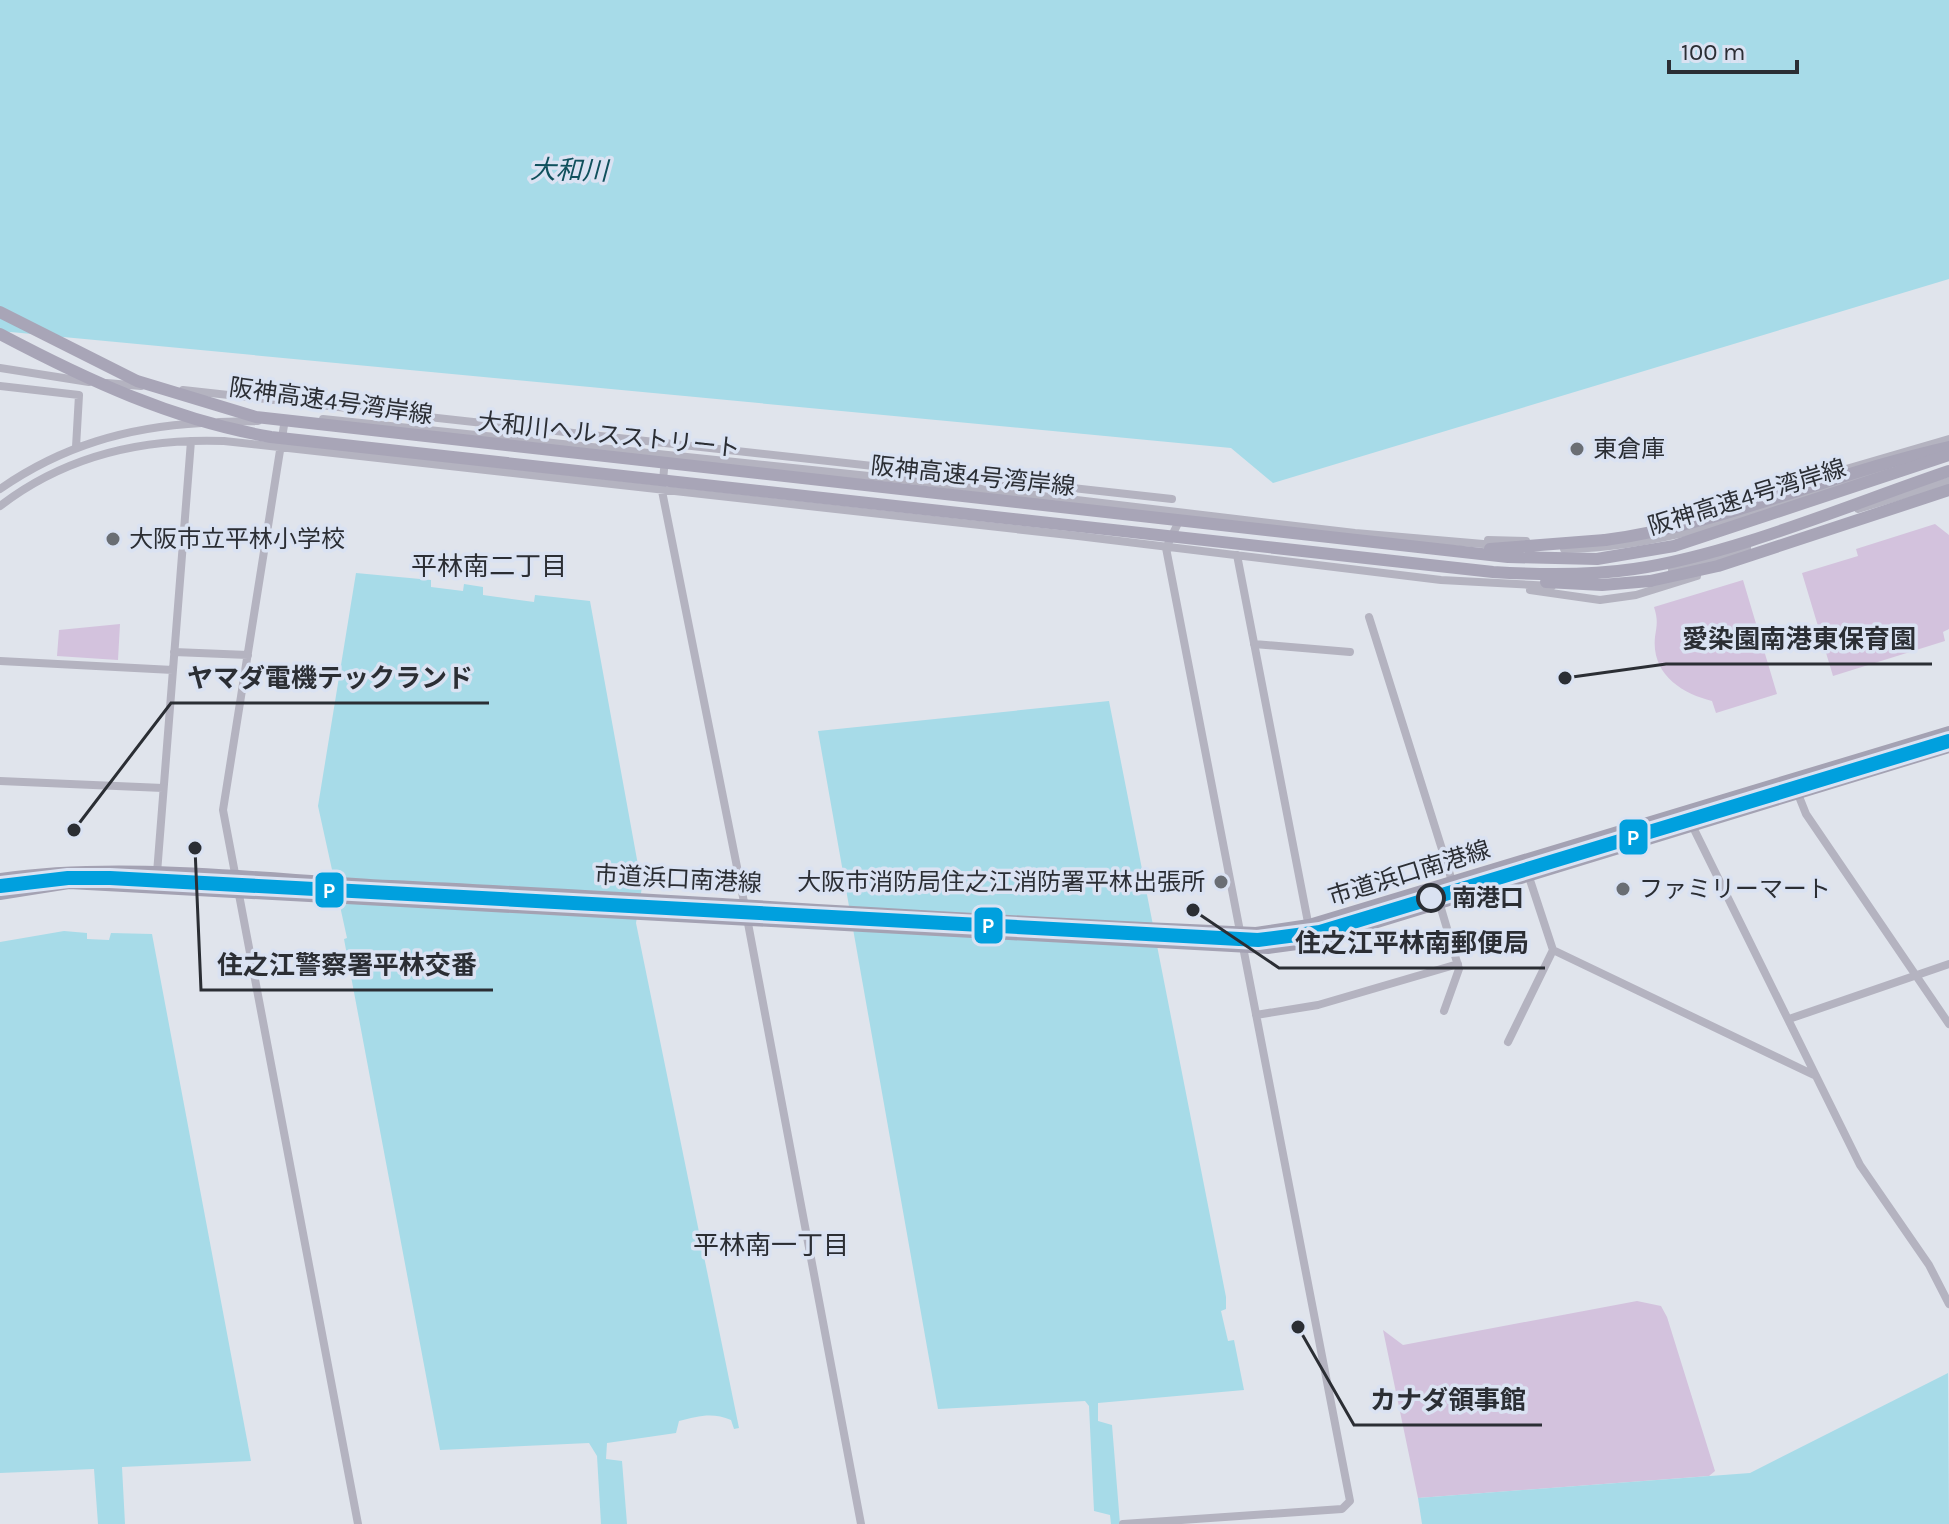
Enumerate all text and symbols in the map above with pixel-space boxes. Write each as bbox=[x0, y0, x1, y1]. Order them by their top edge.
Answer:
scale bar bbox=[1669, 24, 1797, 74]
text: 100 m bbox=[1681, 38, 1746, 66]
water label: 大和川 bbox=[530, 154, 611, 187]
street label: 阪神高速4号湾岸線 bbox=[227, 373, 435, 429]
street label: 大和川ヘルスストリート bbox=[476, 407, 742, 463]
place label: 東倉庫 bbox=[1593, 435, 1665, 463]
marker: 東倉庫 bbox=[1568, 440, 1586, 458]
street label: 阪神高速4号湾岸線 bbox=[869, 451, 1077, 501]
street label: 阪神高速4号湾岸線 bbox=[1645, 454, 1849, 540]
place label: 大阪市立平林小学校 bbox=[129, 525, 345, 553]
marker: 大阪市立平林小学校 bbox=[104, 530, 122, 548]
district label: 平林南二丁目 bbox=[411, 551, 567, 582]
callout: 愛染園南港東保育園 bbox=[1666, 614, 1932, 664]
text: 愛染園南港東保育園 bbox=[1682, 624, 1916, 655]
callout: ヤマダ電機テックランド bbox=[171, 653, 489, 703]
text: ヤマダ電機テックランド bbox=[187, 663, 473, 694]
line badge: P bbox=[1618, 818, 1649, 856]
text: P bbox=[1627, 825, 1640, 851]
street label: 市道浜口南港線 bbox=[1325, 835, 1493, 911]
street label: 市道浜口南港線 bbox=[593, 861, 763, 897]
place label: 大阪市消防局住之江消防署平林出張所 bbox=[797, 868, 1205, 896]
line badge: P bbox=[314, 871, 345, 909]
marker: 大阪市消防局住之江消防署平林出張所 bbox=[1212, 873, 1230, 891]
place label: ファミリーマート bbox=[1639, 875, 1831, 903]
text: P bbox=[323, 878, 336, 904]
marker: ファミリーマート bbox=[1614, 880, 1632, 898]
marker: 南港口 bbox=[1417, 884, 1445, 912]
place label: 南港口 bbox=[1452, 884, 1524, 912]
line badge: P bbox=[973, 906, 1004, 945]
text: P bbox=[982, 913, 995, 939]
callout: 住之江平林南郵便局 bbox=[1279, 918, 1545, 968]
text: 住之江平林南郵便局 bbox=[1295, 928, 1529, 959]
callout: 住之江警察署平林交番 bbox=[201, 940, 493, 990]
text: 住之江警察署平林交番 bbox=[217, 950, 477, 981]
district label: 平林南一丁目 bbox=[693, 1230, 849, 1261]
callout: カナダ領事館 bbox=[1354, 1375, 1542, 1425]
text: カナダ領事館 bbox=[1370, 1385, 1526, 1416]

